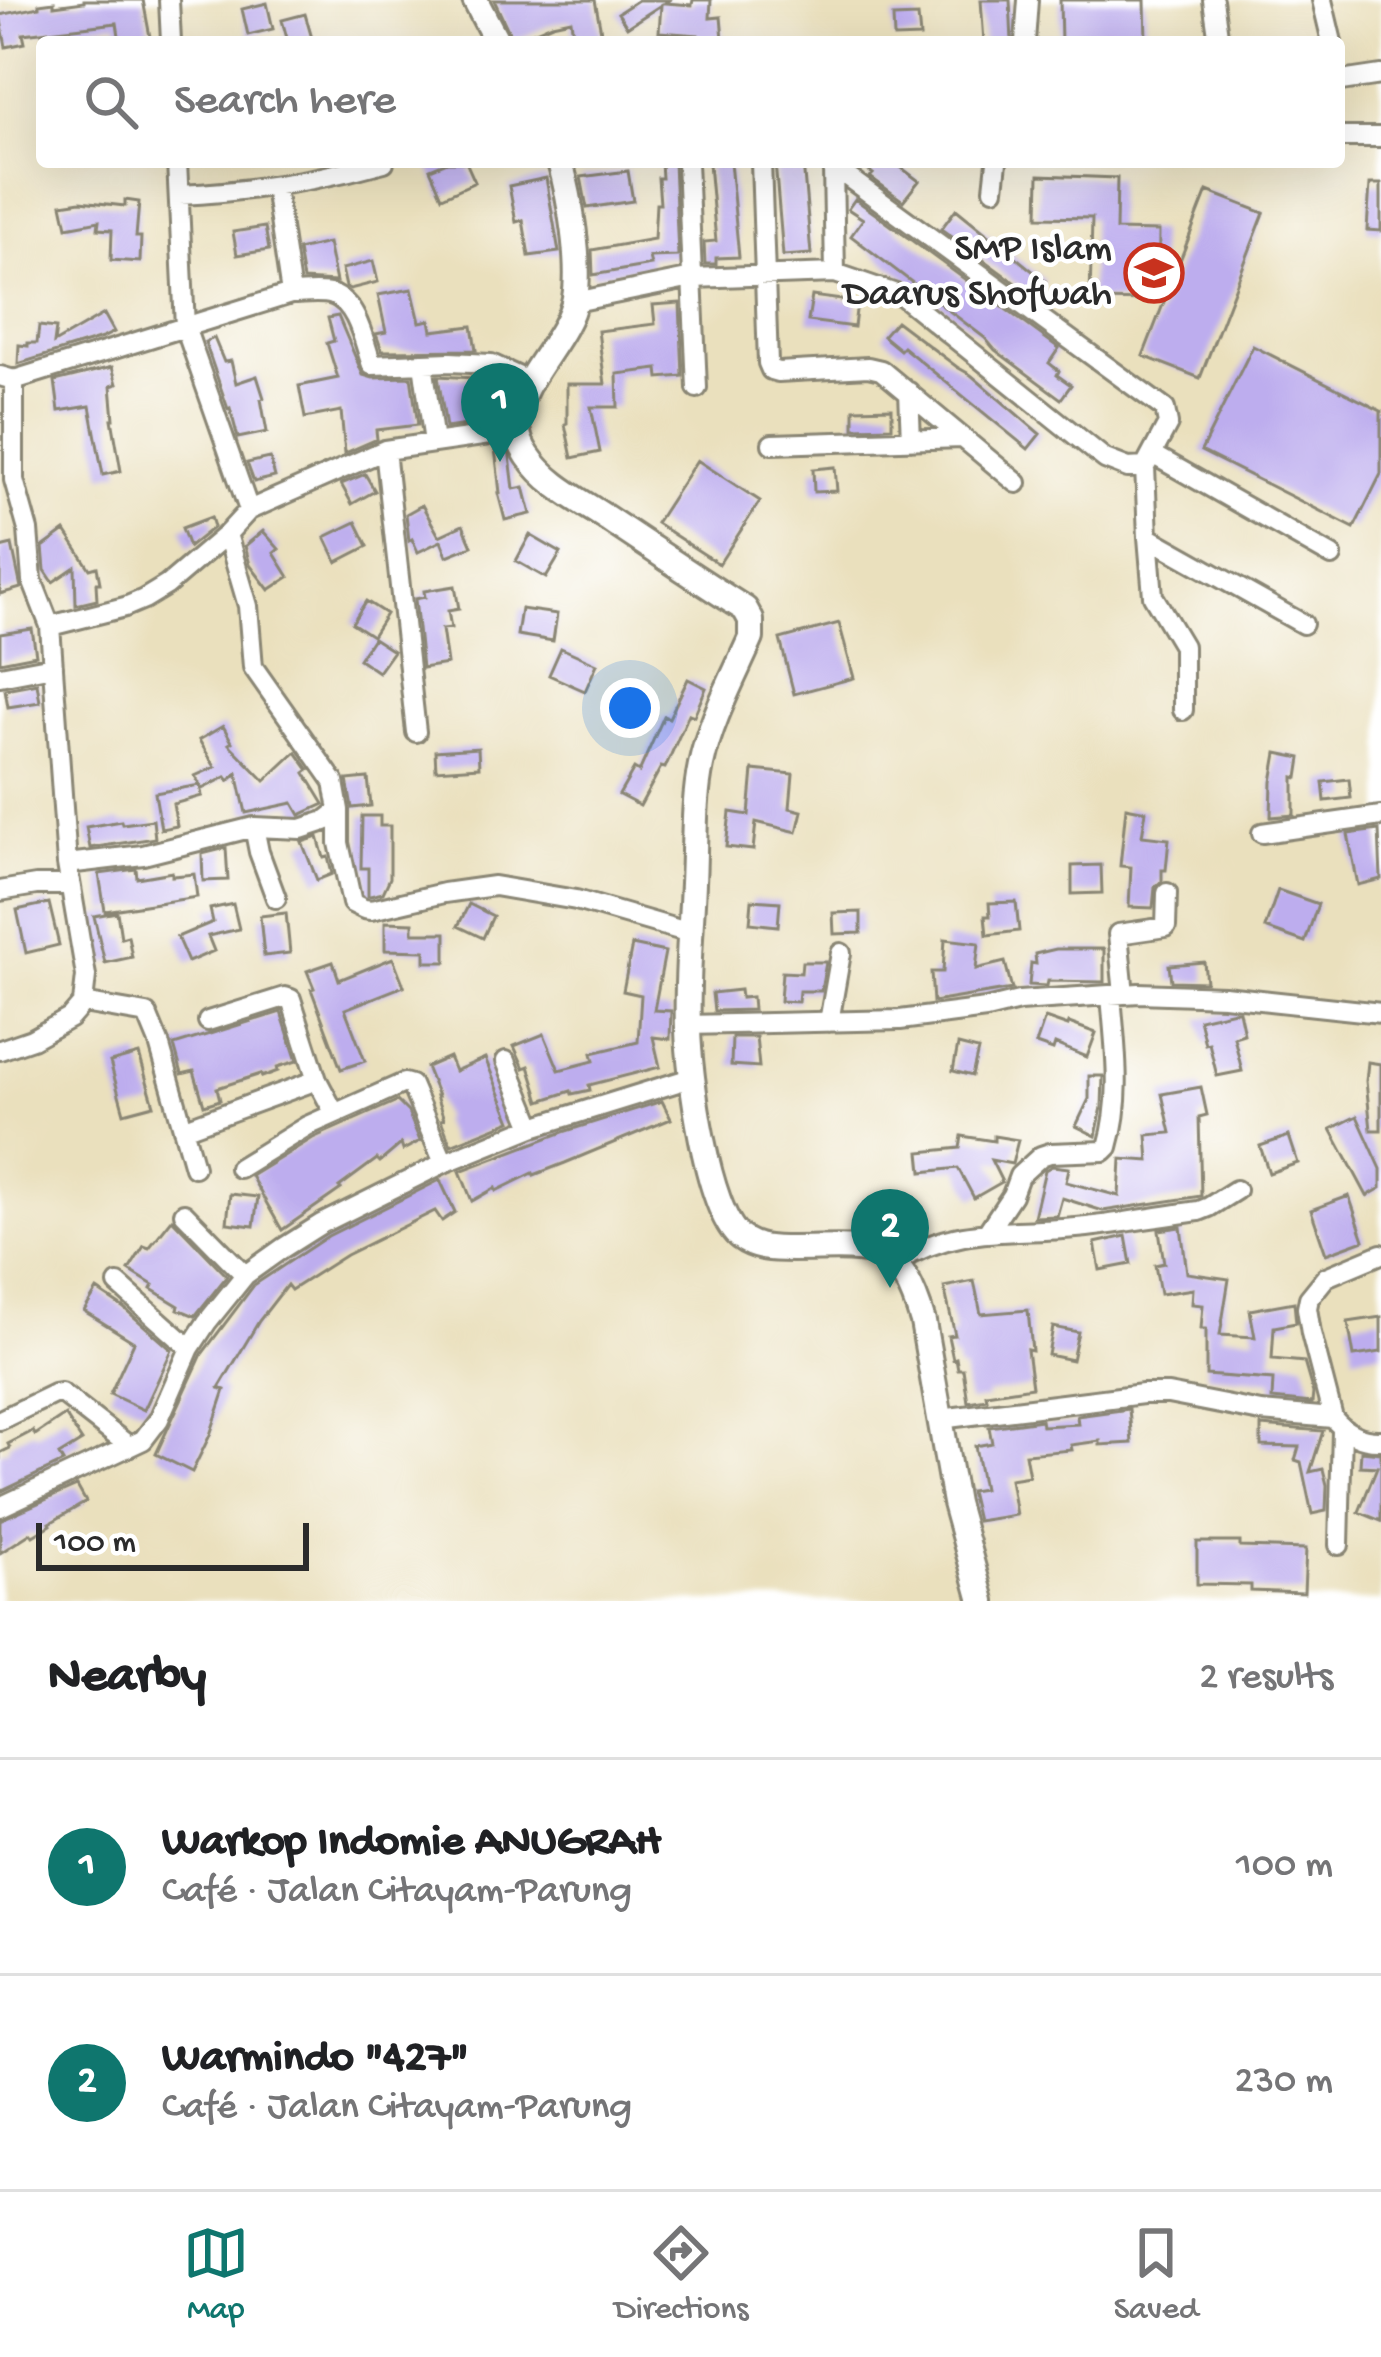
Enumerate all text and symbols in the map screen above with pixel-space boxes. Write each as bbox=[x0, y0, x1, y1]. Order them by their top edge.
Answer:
search box bbox=[36, 36, 1345, 168]
icon: search bbox=[78, 69, 144, 135]
text: Search here bbox=[174, 76, 396, 129]
place label: SMP Islam Daarus Shofwah bbox=[841, 228, 1112, 319]
school or university icon: SMP Islam Daarus Shofwah bbox=[1123, 242, 1185, 304]
pin: 1 bbox=[461, 363, 539, 462]
your location bbox=[600, 678, 660, 738]
pin: 2 bbox=[851, 1189, 929, 1288]
scale bar bbox=[36, 1517, 309, 1570]
text: 100 m bbox=[54, 1525, 136, 1563]
text: Nearby bbox=[48, 1649, 206, 1709]
text: 2 results bbox=[1199, 1656, 1333, 1702]
text: Warkop Indomie ANUGRAH bbox=[162, 1817, 661, 1870]
text: 1 bbox=[79, 1844, 95, 1890]
text: 100 m bbox=[1236, 1844, 1333, 1890]
text: Café · Jalan Citayam-Parung bbox=[162, 1870, 632, 1916]
text: Warmindo "427" bbox=[162, 2033, 469, 2086]
text: 2 bbox=[77, 2060, 97, 2106]
text: 230 m bbox=[1235, 2060, 1333, 2106]
text: Café · Jalan Citayam-Parung bbox=[162, 2086, 632, 2132]
tab: Map bbox=[183, 2220, 249, 2330]
tab: Directions bbox=[614, 2220, 748, 2330]
tab: Saved bbox=[1114, 2220, 1198, 2330]

